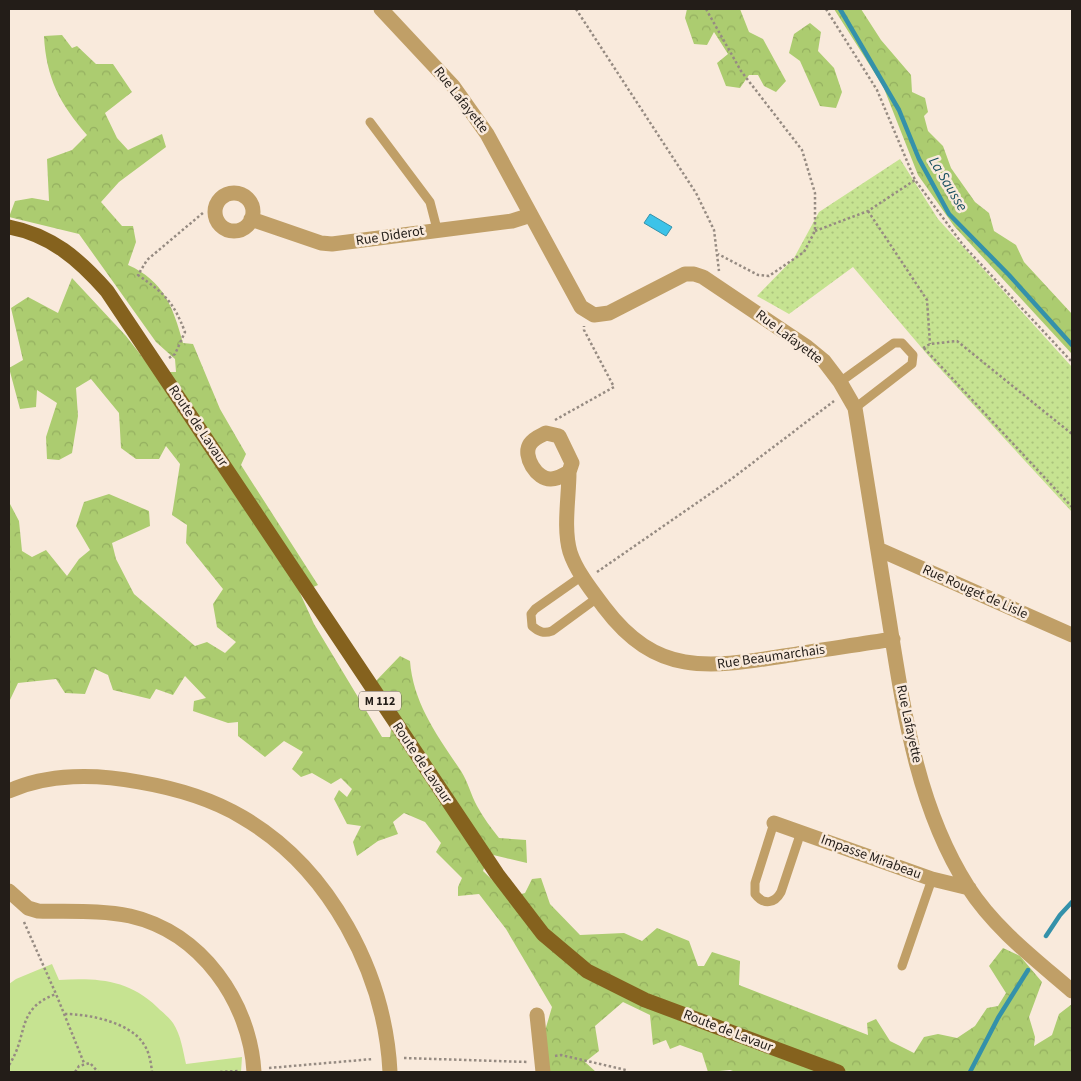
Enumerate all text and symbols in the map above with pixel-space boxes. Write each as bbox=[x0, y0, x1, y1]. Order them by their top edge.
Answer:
street label: Rue Lafayette bbox=[429, 63, 493, 137]
water label: La Sausse bbox=[923, 153, 973, 215]
street label: Rue Diderot bbox=[354, 221, 426, 251]
street label: Rue Lafayette bbox=[751, 305, 827, 369]
street label: Route de Lavaur bbox=[163, 381, 233, 471]
street label: Rue Rouget de Lisle bbox=[919, 560, 1031, 624]
street label: Rue Beaumarchais bbox=[716, 640, 826, 674]
street label: Rue Lafayette bbox=[891, 683, 927, 765]
road number: M 112 bbox=[359, 691, 401, 710]
street label: Route de Lavaur bbox=[387, 718, 457, 808]
street label: Impasse Mirabeau bbox=[818, 830, 924, 884]
street label: Route de Lavaur bbox=[680, 1005, 776, 1057]

